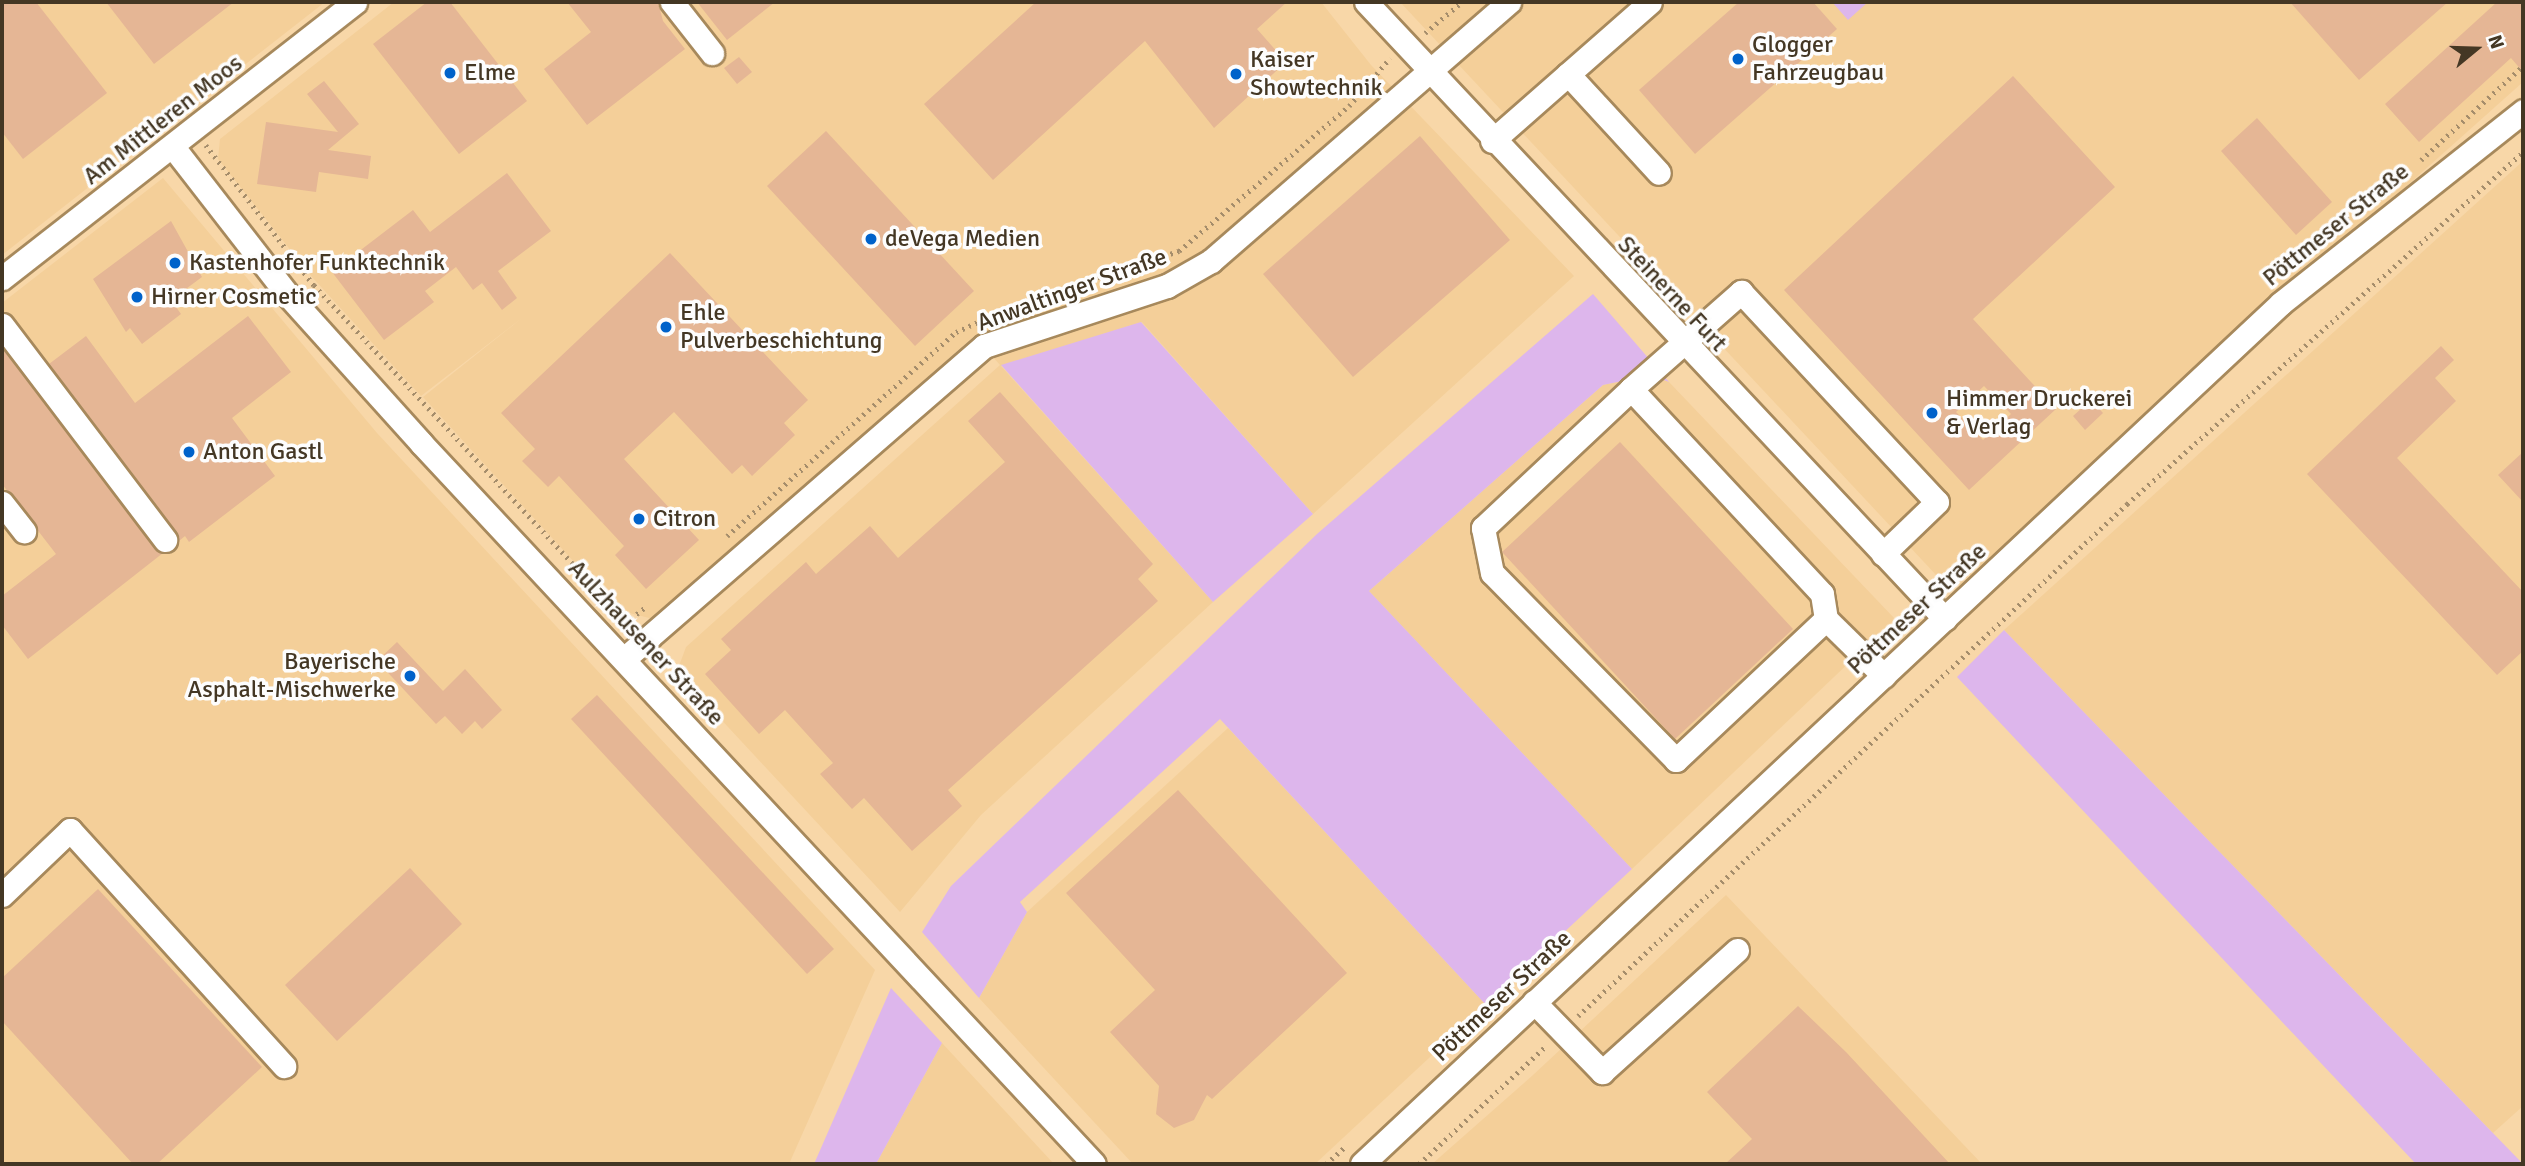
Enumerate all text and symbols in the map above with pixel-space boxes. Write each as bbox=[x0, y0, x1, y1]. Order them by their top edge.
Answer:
north arrow bbox=[2441, 14, 2511, 84]
place label: Glogger Fahrzeugbau bbox=[1752, 31, 1884, 87]
text: N bbox=[2482, 32, 2509, 52]
place label: Kaiser Showtechnik bbox=[1250, 46, 1383, 102]
street label: Am Mittleren Moos bbox=[78, 49, 248, 191]
marker: Glogger Fahrzeugbau bbox=[1730, 51, 1746, 67]
place label: Elme bbox=[464, 59, 516, 87]
marker: Elme bbox=[442, 65, 458, 81]
marker: Kaiser Showtechnik bbox=[1228, 66, 1244, 82]
street label: Pöttmeser Straße bbox=[2257, 157, 2415, 293]
place label: deVega Medien bbox=[885, 225, 1040, 253]
street label: Steinerne Furt bbox=[1611, 230, 1733, 358]
marker: deVega Medien bbox=[863, 231, 879, 247]
street label: Anwaltinger Straße bbox=[973, 242, 1171, 338]
place label: Kastenhofer Funktechnik bbox=[189, 249, 445, 277]
marker: Kastenhofer Funktechnik bbox=[167, 255, 183, 271]
place label: Hirner Cosmetic bbox=[151, 283, 317, 311]
marker: Hirner Cosmetic bbox=[129, 289, 145, 305]
place label: Ehle Pulverbeschichtung bbox=[680, 299, 882, 355]
marker: Ehle Pulverbeschichtung bbox=[658, 319, 674, 335]
place label: Himmer Druckerei & Verlag bbox=[1946, 385, 2132, 441]
marker: Himmer Druckerei & Verlag bbox=[1924, 405, 1940, 421]
place label: Anton Gastl bbox=[203, 438, 323, 466]
marker: Anton Gastl bbox=[181, 444, 197, 460]
place label: Citron bbox=[653, 505, 716, 533]
marker: Citron bbox=[631, 511, 647, 527]
street label: Pöttmeser Straße bbox=[1842, 537, 1992, 681]
street label: Aulzhausener Straße bbox=[562, 554, 730, 732]
place label: Bayerische Asphalt-Mischwerke bbox=[188, 648, 396, 704]
marker: Bayerische Asphalt-Mischwerke bbox=[402, 668, 418, 684]
street label: Pöttmeser Straße bbox=[1427, 924, 1577, 1068]

